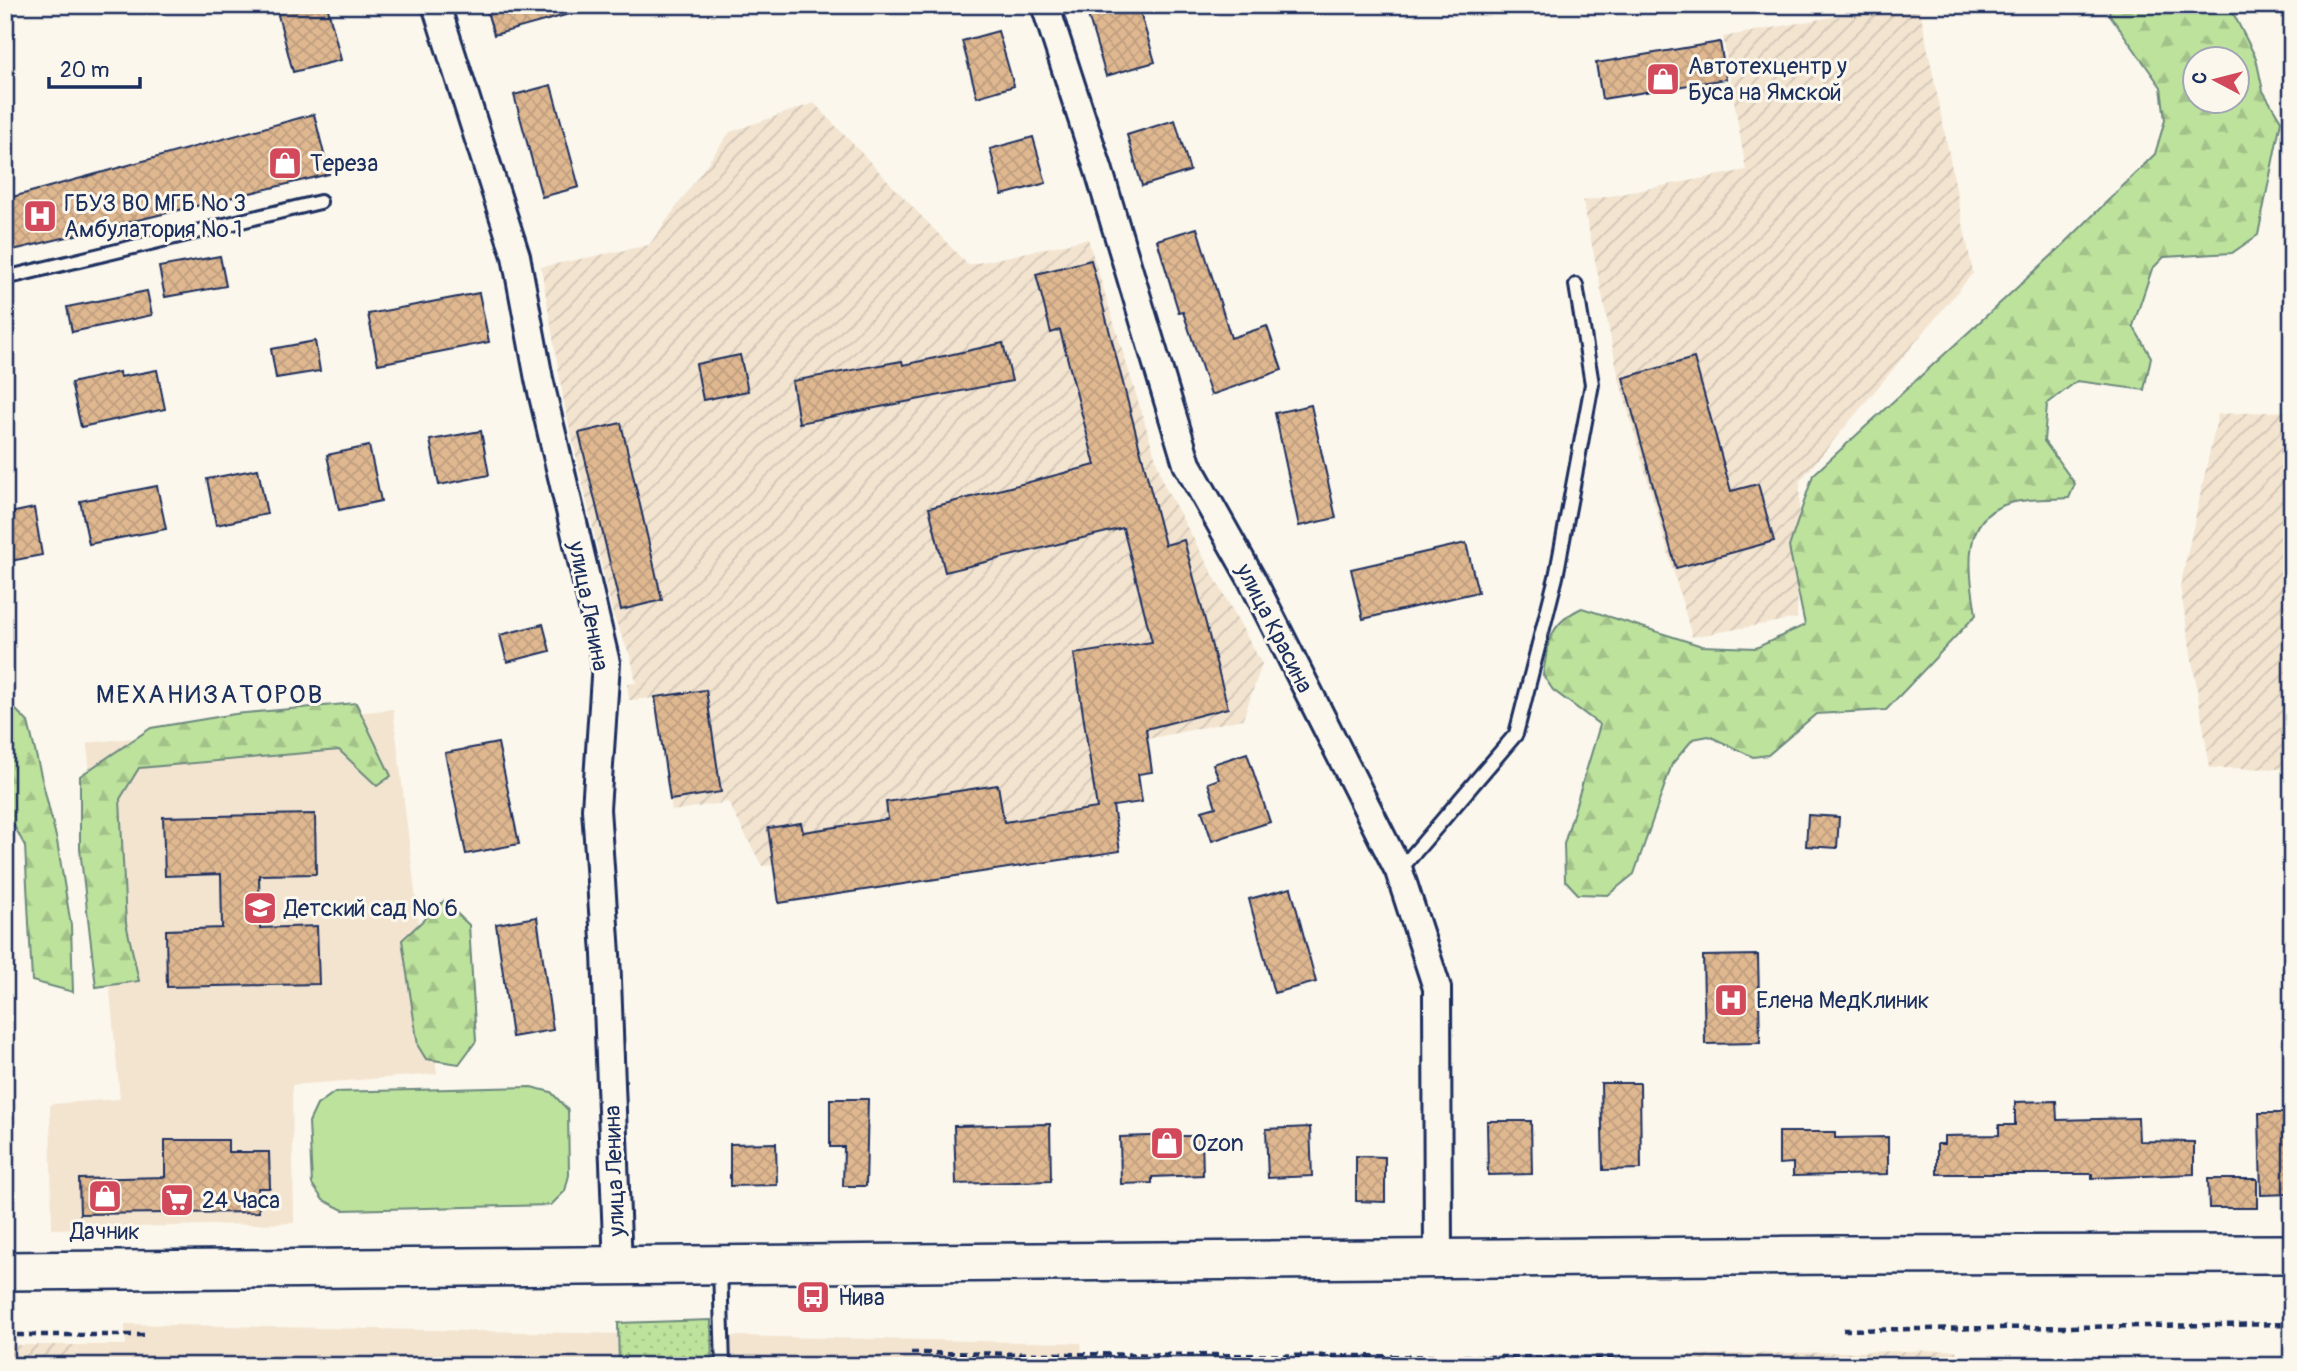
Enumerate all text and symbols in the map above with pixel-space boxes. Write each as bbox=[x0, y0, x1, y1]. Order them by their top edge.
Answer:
scale bar bbox=[49, 46, 140, 90]
north arrow bbox=[2182, 46, 2252, 116]
place label: Автотехцентр у Буса на Ямской bbox=[1688, 52, 1847, 107]
text: 20 m bbox=[60, 57, 109, 84]
shop icon: Автотехцентр у Буса на Ямской bbox=[1644, 60, 1682, 98]
text: С bbox=[2187, 71, 2213, 85]
shop icon: Тереза bbox=[266, 144, 304, 182]
place label: Тереза bbox=[310, 149, 378, 178]
place label: ГБУЗ ВО МГБ № 3 Амбулатория № 1 bbox=[64, 189, 246, 244]
hospital icon: ГБУЗ ВО МГБ № 3 Амбулатория № 1 bbox=[21, 197, 59, 235]
street label: улица Ленина bbox=[562, 538, 615, 673]
street label: улица Красина bbox=[1229, 558, 1320, 698]
district label: МЕХАНИЗАТОРОВ bbox=[96, 679, 324, 711]
school or university icon: Детский сад № 6 bbox=[241, 889, 279, 927]
place label: Детский сад № 6 bbox=[283, 894, 458, 923]
hospital icon: Елена МедКлиник bbox=[1712, 981, 1750, 1019]
place label: Елена МедКлиник bbox=[1756, 986, 1930, 1015]
street label: улица Ленина bbox=[598, 1105, 631, 1238]
shop icon: Ozon bbox=[1148, 1124, 1186, 1162]
place label: Ozon bbox=[1192, 1129, 1244, 1158]
shop icon: Дачник bbox=[86, 1177, 124, 1215]
supermarket icon: 24 Часа bbox=[158, 1181, 196, 1219]
place label: 24 Часа bbox=[202, 1186, 280, 1215]
place label: Дачник bbox=[69, 1217, 140, 1246]
bus stop icon: Нива bbox=[794, 1278, 832, 1316]
place label: Нива bbox=[838, 1283, 885, 1312]

